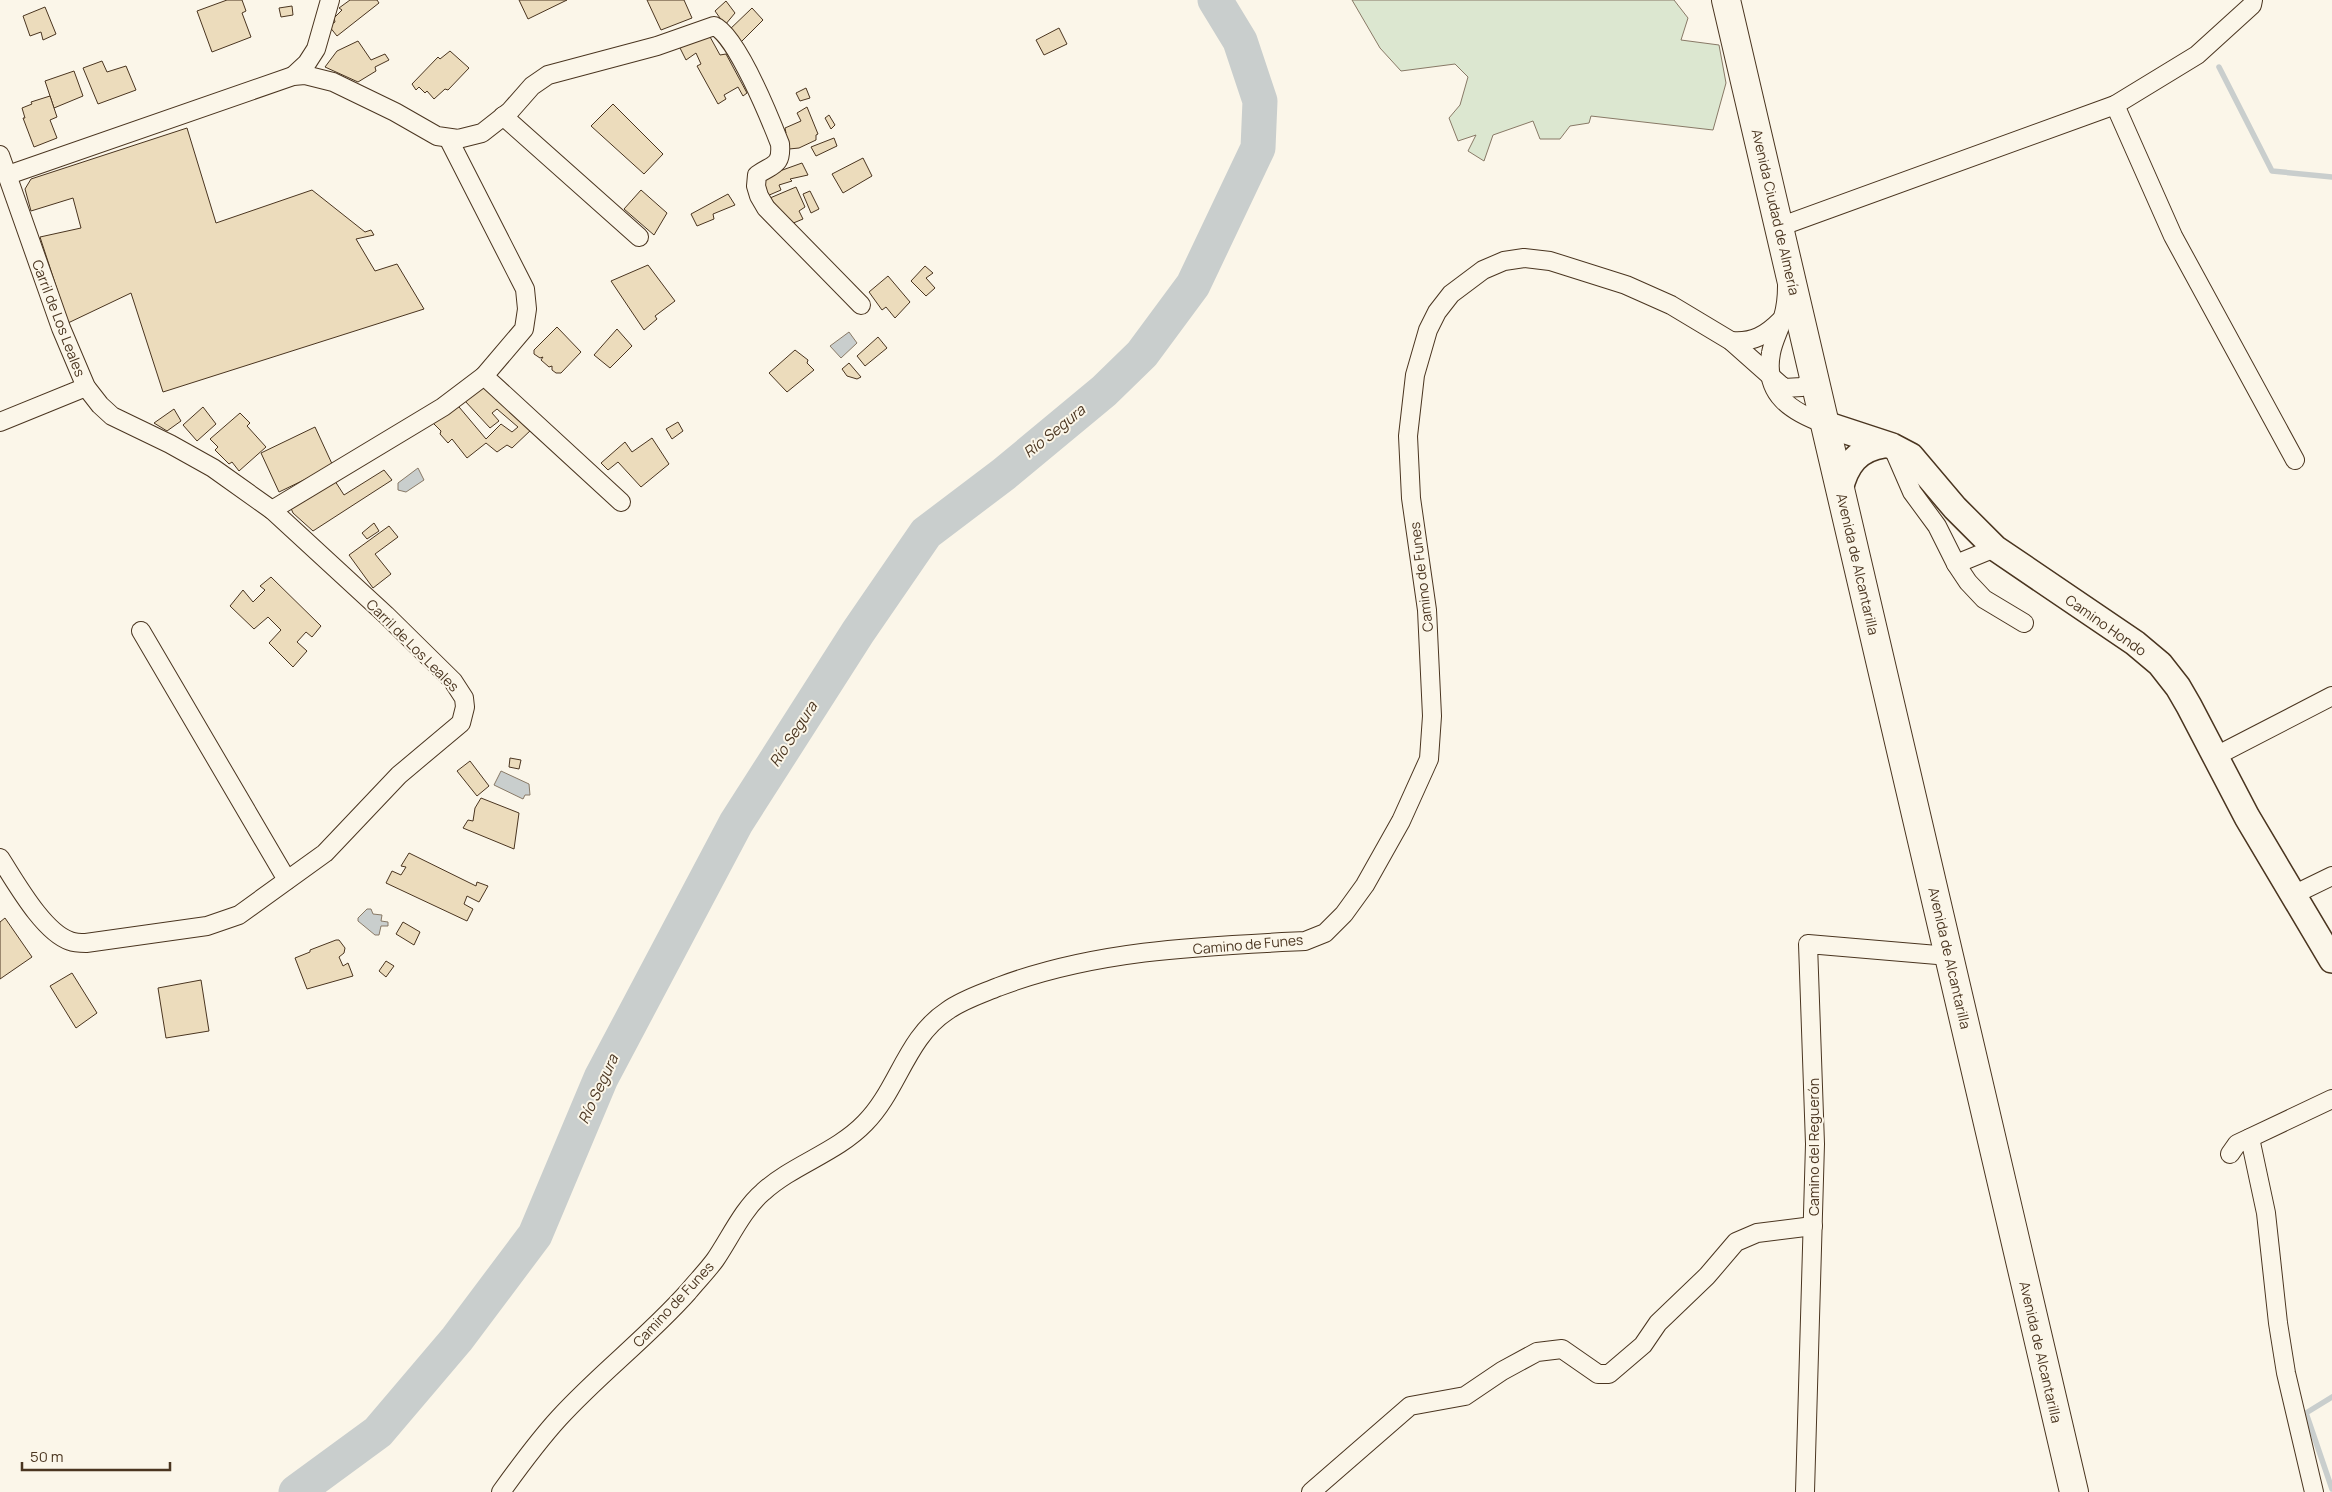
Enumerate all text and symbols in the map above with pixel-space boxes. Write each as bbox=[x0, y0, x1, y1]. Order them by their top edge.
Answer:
street label: Avenida Ciudad de Almería bbox=[1748, 127, 1804, 297]
street label: Carril de Los Leales bbox=[28, 257, 90, 379]
water label: Río Segura bbox=[1019, 399, 1090, 462]
street label: Avenida de Alcantarilla bbox=[1832, 491, 1884, 637]
street label: Camino de Funes bbox=[1405, 521, 1437, 633]
street label: Camino Hondo bbox=[2062, 590, 2150, 660]
street label: Carril de Los Leales bbox=[363, 595, 463, 695]
water label: Río Segura bbox=[764, 697, 822, 771]
street label: Avenida de Alcantarilla bbox=[1924, 885, 1976, 1031]
street label: Camino de Funes bbox=[1192, 930, 1304, 958]
water label: Río Segura bbox=[573, 1050, 623, 1127]
street label: Camino del Reguerón bbox=[1804, 1078, 1823, 1216]
street label: Camino de Funes bbox=[628, 1257, 718, 1351]
street label: Avenida de Alcantarilla bbox=[2015, 1279, 2067, 1425]
scale bar bbox=[22, 1440, 170, 1472]
text: 50 m bbox=[30, 1446, 64, 1467]

